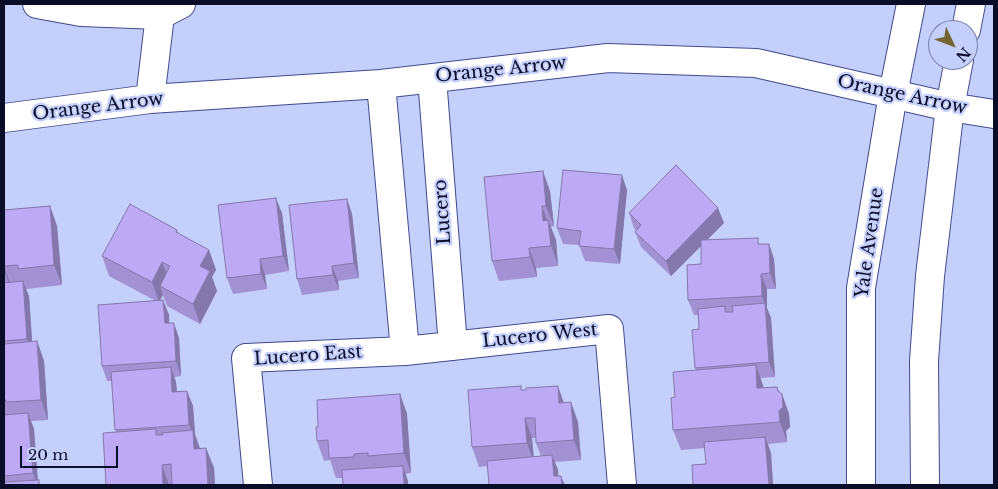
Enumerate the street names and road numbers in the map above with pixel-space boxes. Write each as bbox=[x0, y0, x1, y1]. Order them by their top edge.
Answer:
street label: Orange Arrow bbox=[434, 52, 568, 88]
street label: Orange Arrow bbox=[835, 71, 969, 119]
street label: Orange Arrow bbox=[31, 88, 165, 126]
street label: Lucero bbox=[430, 179, 456, 245]
street label: Yale Avenue bbox=[852, 186, 888, 300]
street label: Lucero West bbox=[481, 319, 599, 353]
street label: Lucero East bbox=[253, 341, 363, 371]

